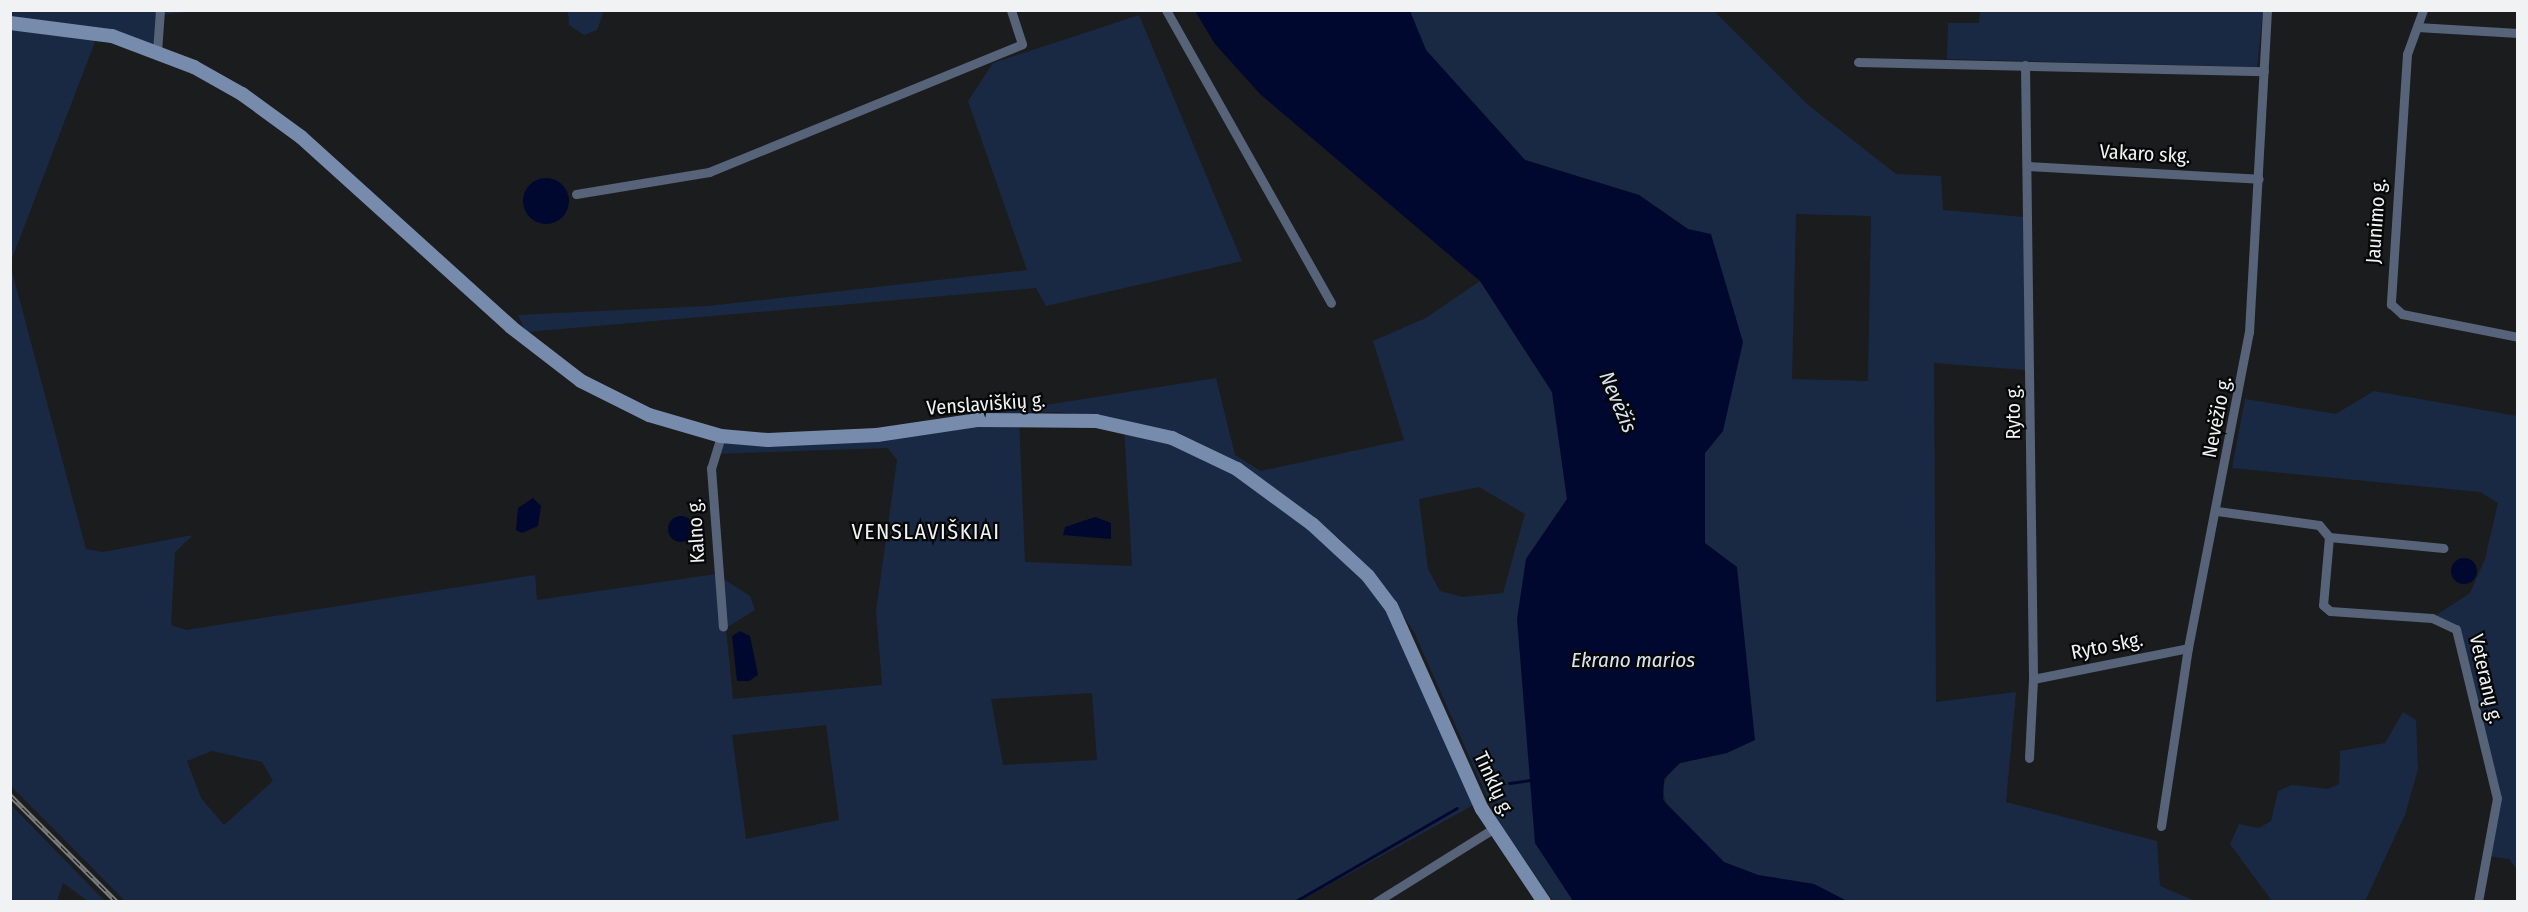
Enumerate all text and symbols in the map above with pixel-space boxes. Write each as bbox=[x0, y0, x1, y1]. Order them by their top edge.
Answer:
street label: Vakaro skg. bbox=[2099, 140, 2191, 168]
street label: Jaunimo g. bbox=[2361, 177, 2391, 265]
water label: Nevėžis bbox=[1594, 368, 1642, 436]
street label: Nevėžio g. bbox=[2197, 374, 2237, 460]
street label: Ryto g. bbox=[2001, 385, 2025, 439]
street label: Venslaviškių g. bbox=[926, 388, 1046, 420]
street label: Kalno g. bbox=[682, 498, 710, 564]
district label: VENSLAVIŠKIAI bbox=[852, 519, 1000, 545]
street label: Ryto skg. bbox=[2069, 627, 2145, 665]
street label: Veteranų g. bbox=[2464, 632, 2508, 726]
water label: Ekrano marios bbox=[1571, 647, 1695, 673]
street label: Tinklų g. bbox=[1469, 748, 1519, 820]

